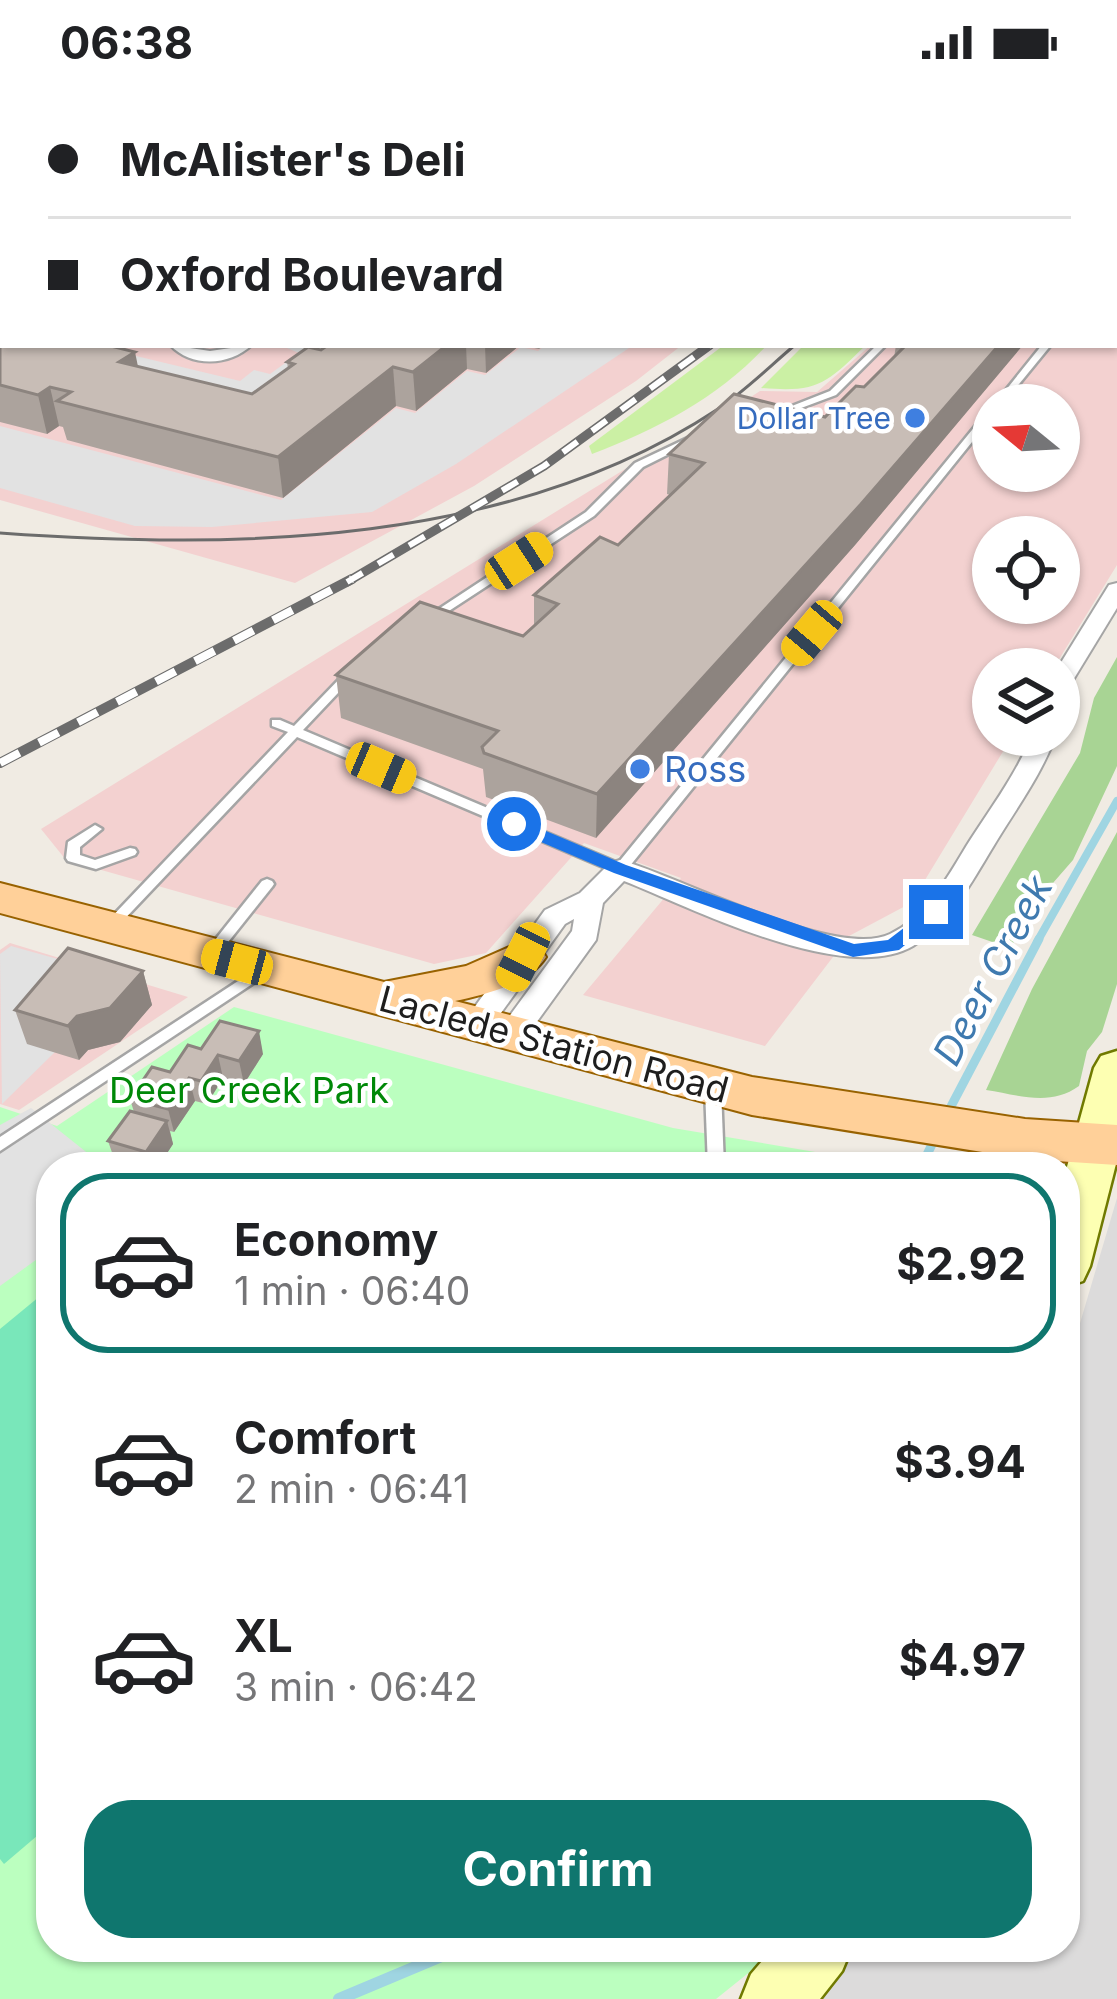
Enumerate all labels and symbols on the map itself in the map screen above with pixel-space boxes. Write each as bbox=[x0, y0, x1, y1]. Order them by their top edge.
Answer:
north arrow bbox=[972, 384, 1080, 492]
place label: Dollar Tree bbox=[737, 400, 891, 436]
marker: Dollar Tree bbox=[902, 405, 928, 431]
car bbox=[479, 526, 559, 596]
car bbox=[775, 594, 849, 672]
car bbox=[341, 737, 421, 799]
place label: Ross bbox=[664, 747, 746, 791]
marker: Ross bbox=[627, 756, 653, 782]
route start bbox=[487, 797, 541, 851]
water label: Deer Creek bbox=[923, 867, 1062, 1073]
route end bbox=[909, 885, 963, 939]
car bbox=[491, 917, 555, 997]
car bbox=[198, 935, 276, 989]
street label: Laclede Station Road bbox=[375, 976, 733, 1112]
park label: Deer Creek Park bbox=[109, 1068, 389, 1112]

